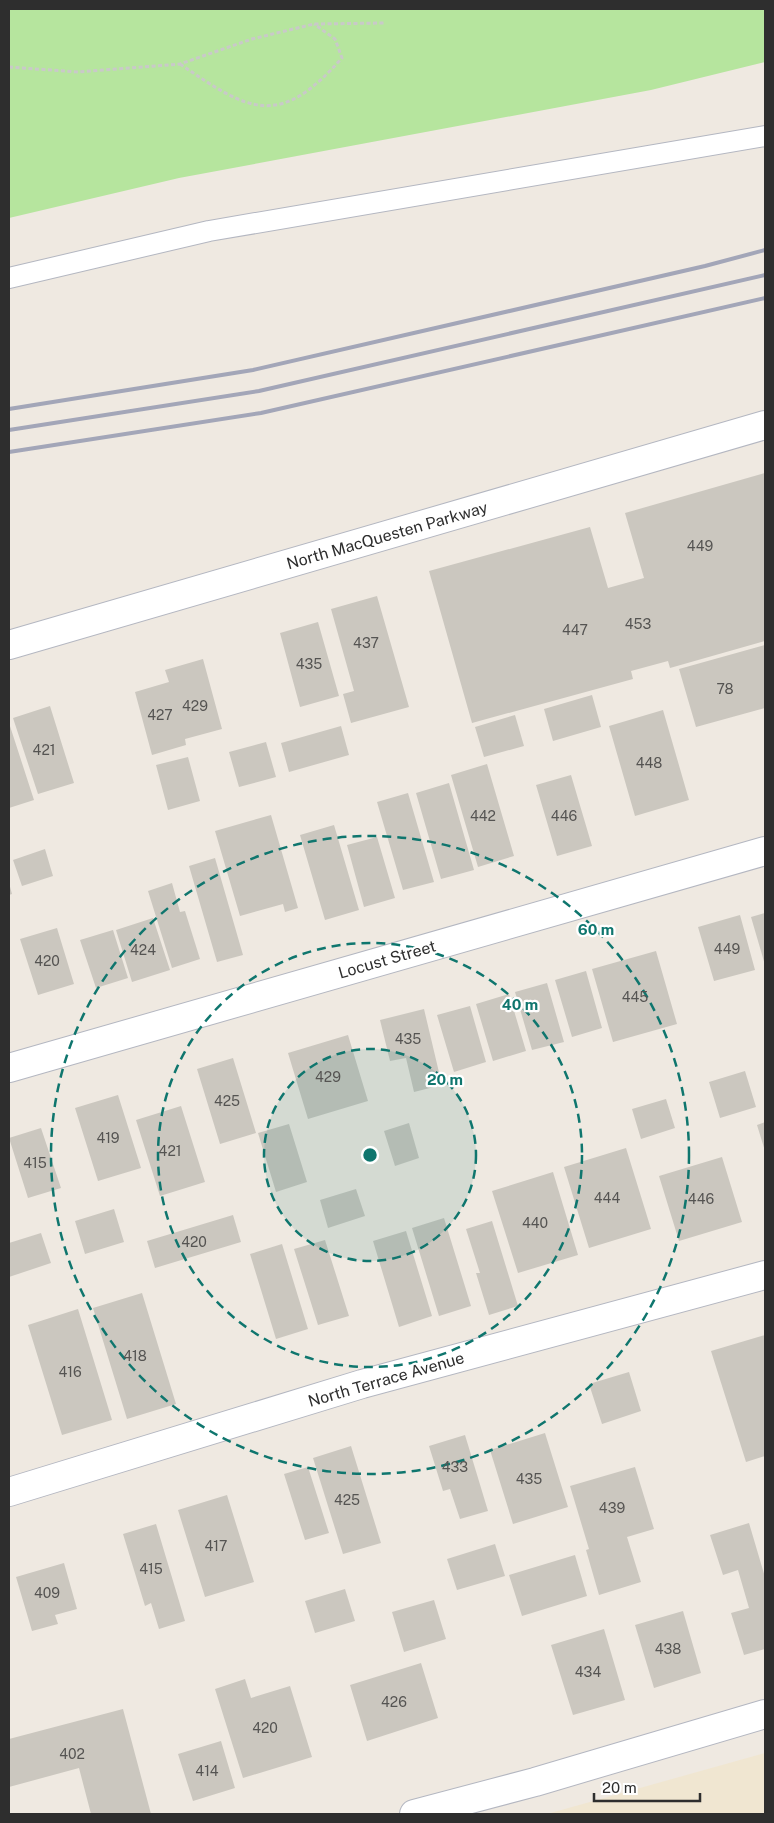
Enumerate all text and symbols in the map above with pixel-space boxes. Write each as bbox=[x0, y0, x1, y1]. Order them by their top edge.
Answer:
street label: North MacQuesten Parkway bbox=[284, 498, 490, 573]
house number: 449 bbox=[687, 538, 713, 554]
house number: 453 bbox=[625, 616, 651, 632]
house number: 447 bbox=[562, 622, 588, 638]
house number: 437 bbox=[353, 635, 379, 651]
house number: 435 bbox=[296, 656, 322, 672]
house number: 78 bbox=[716, 681, 734, 697]
house number: 429 bbox=[182, 698, 208, 714]
house number: 427 bbox=[147, 707, 173, 723]
house number: 421 bbox=[33, 742, 55, 758]
house number: 448 bbox=[636, 755, 662, 771]
house number: 442 bbox=[470, 808, 496, 824]
house number: 446 bbox=[551, 808, 577, 824]
text: 60 m bbox=[578, 921, 614, 938]
street label: Locust Street bbox=[336, 936, 438, 982]
house number: 449 bbox=[714, 941, 740, 957]
house number: 424 bbox=[130, 942, 156, 958]
house number: 420 bbox=[34, 953, 60, 969]
house number: 445 bbox=[622, 989, 648, 1005]
text: 40 m bbox=[502, 996, 538, 1013]
house number: 435 bbox=[395, 1031, 421, 1047]
house number: 429 bbox=[315, 1069, 341, 1085]
text: 20 m bbox=[427, 1071, 463, 1088]
house number: 425 bbox=[214, 1093, 240, 1109]
house number: 419 bbox=[96, 1130, 120, 1146]
house number: 421 bbox=[159, 1143, 181, 1159]
centre of rings bbox=[361, 1146, 379, 1164]
house number: 415 bbox=[23, 1155, 47, 1171]
house number: 444 bbox=[594, 1190, 620, 1206]
house number: 446 bbox=[688, 1191, 714, 1207]
house number: 440 bbox=[522, 1215, 548, 1231]
house number: 420 bbox=[181, 1234, 207, 1250]
house number: 418 bbox=[123, 1348, 147, 1364]
street label: North Terrace Avenue bbox=[306, 1348, 466, 1411]
house number: 416 bbox=[58, 1364, 82, 1380]
house number: 433 bbox=[442, 1459, 468, 1475]
house number: 435 bbox=[516, 1471, 542, 1487]
house number: 425 bbox=[334, 1492, 360, 1508]
house number: 439 bbox=[599, 1500, 625, 1516]
house number: 417 bbox=[205, 1538, 227, 1554]
house number: 415 bbox=[139, 1561, 163, 1577]
house number: 409 bbox=[34, 1585, 60, 1601]
house number: 438 bbox=[655, 1641, 681, 1657]
house number: 434 bbox=[575, 1664, 601, 1680]
house number: 426 bbox=[381, 1694, 407, 1710]
house number: 420 bbox=[252, 1720, 278, 1736]
house number: 402 bbox=[59, 1746, 85, 1762]
house number: 414 bbox=[195, 1763, 219, 1779]
scale bar bbox=[594, 1770, 700, 1802]
text: 20 m bbox=[602, 1779, 637, 1796]

